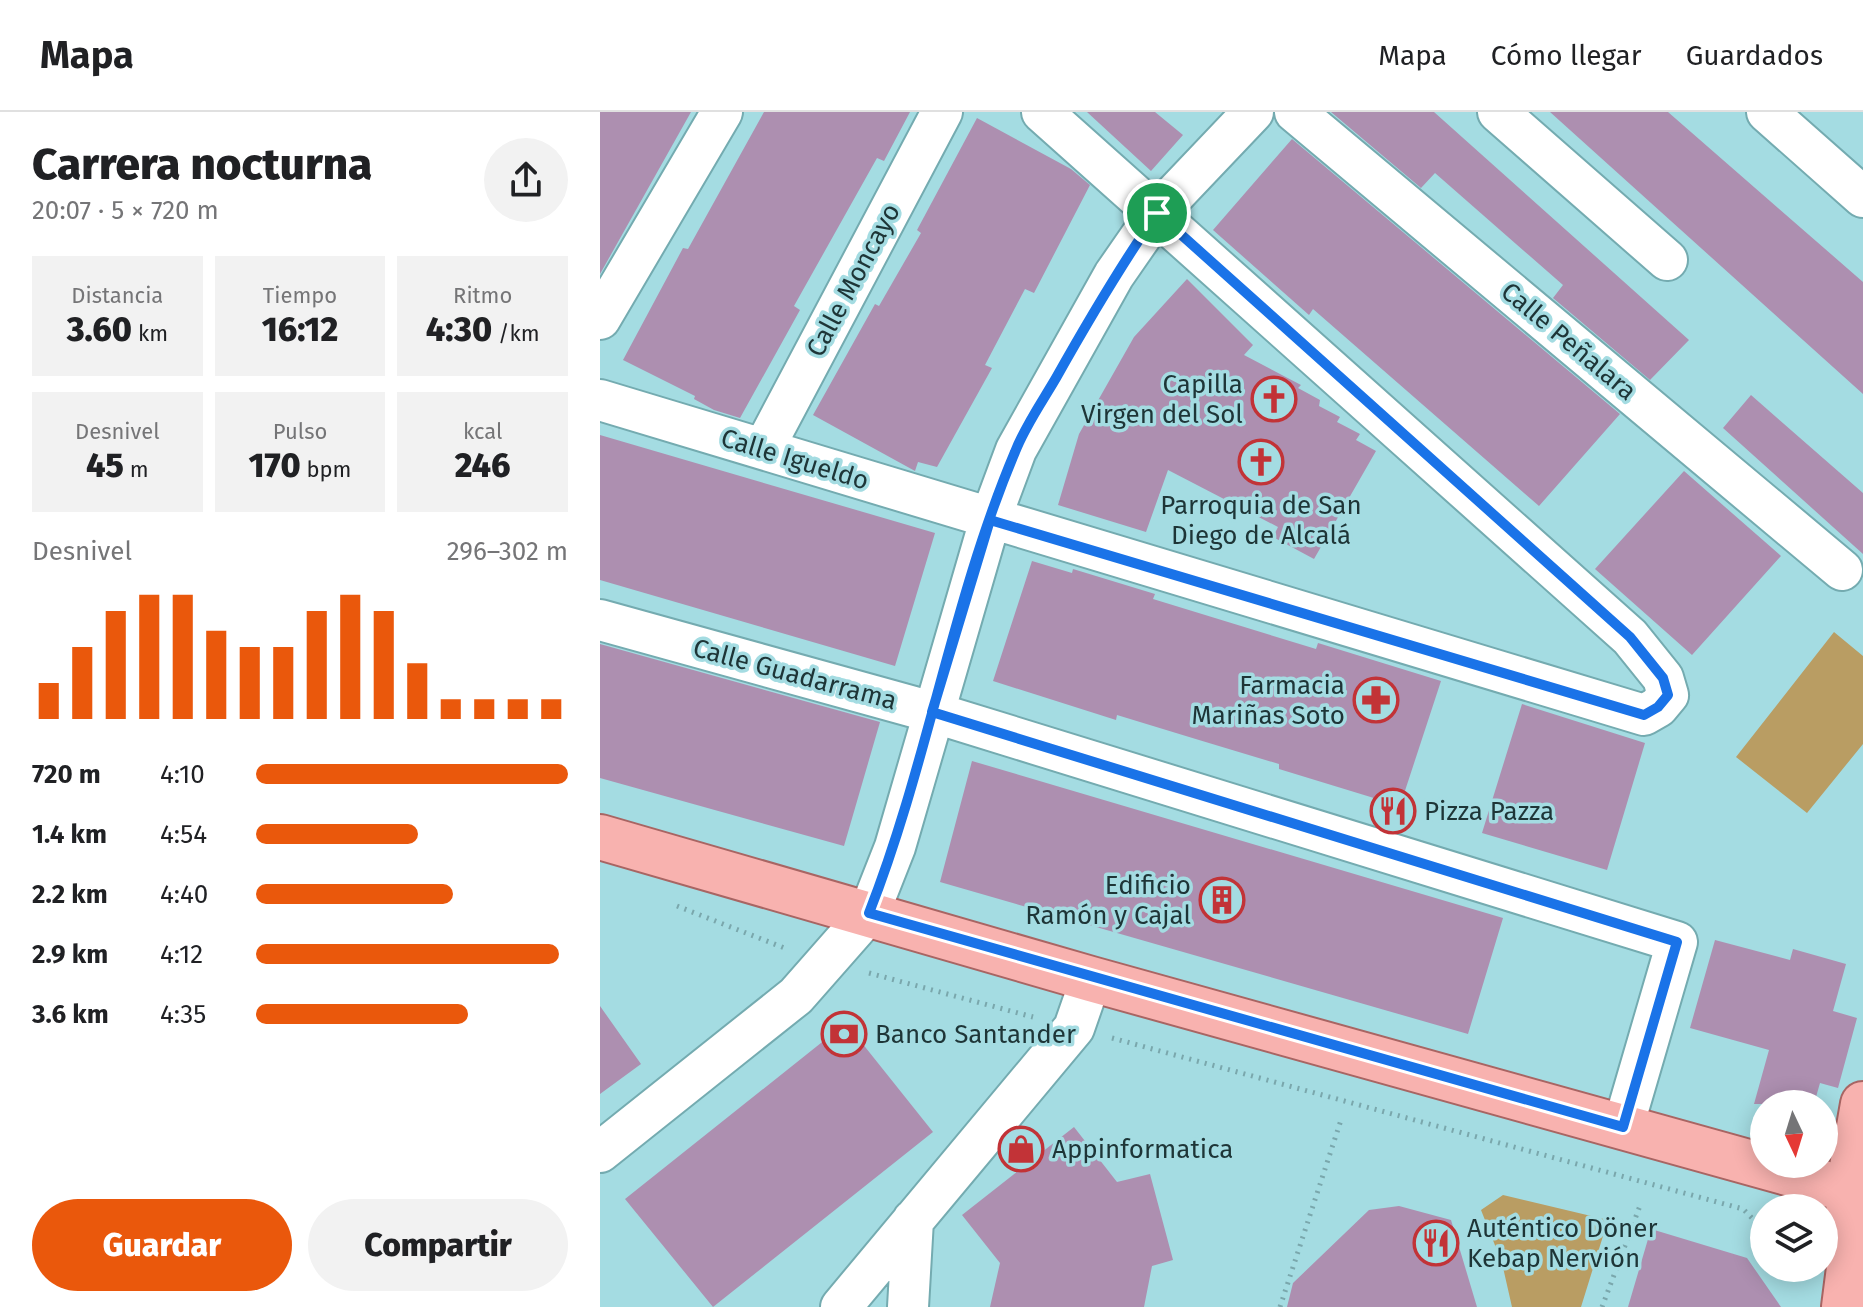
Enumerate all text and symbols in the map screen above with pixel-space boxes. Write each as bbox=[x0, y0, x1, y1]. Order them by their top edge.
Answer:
text: Mapa bbox=[40, 32, 134, 78]
text: Mapa bbox=[1378, 39, 1447, 72]
text: Cómo llegar bbox=[1491, 39, 1642, 72]
text: Guardados bbox=[1686, 39, 1823, 72]
text: Carrera nocturna bbox=[32, 138, 372, 191]
button: share bbox=[484, 138, 568, 222]
pin bbox=[1123, 179, 1191, 247]
icon: arrive bbox=[1135, 191, 1179, 235]
text: 20:07 · 5 × 720 m bbox=[32, 195, 219, 226]
street label: Calle Moncayo bbox=[800, 198, 907, 362]
street label: Calle Peñalara bbox=[1495, 276, 1643, 407]
text: Distancia bbox=[71, 282, 163, 309]
text: Tiempo bbox=[263, 282, 337, 309]
text: Ritmo bbox=[453, 282, 512, 309]
text: 3.60 bbox=[67, 309, 132, 350]
text: 16:12 bbox=[262, 309, 338, 350]
text: 4:30 bbox=[426, 309, 492, 350]
text: km bbox=[132, 320, 168, 347]
text: /km bbox=[492, 320, 540, 347]
place label: Capilla Virgen del Sol bbox=[1081, 369, 1243, 430]
church icon: Capilla Virgen del Sol bbox=[1250, 375, 1298, 423]
text: Desnivel bbox=[75, 418, 160, 445]
text: Pulso bbox=[273, 418, 327, 445]
text: kcal bbox=[463, 418, 502, 445]
street label: Calle Igueldo bbox=[717, 422, 872, 497]
church icon: Parroquia de San Diego de Alcalá bbox=[1237, 438, 1285, 486]
text: 45 bbox=[86, 445, 124, 486]
text: 170 bbox=[249, 445, 301, 486]
text: 246 bbox=[455, 445, 511, 486]
text: m bbox=[124, 456, 149, 483]
text: bpm bbox=[301, 456, 351, 483]
place label: Parroquia de San Diego de Alcalá bbox=[1160, 490, 1362, 551]
text: Desnivel bbox=[32, 536, 132, 567]
text: 296–302 m bbox=[447, 536, 568, 567]
street label: Calle Guadarrama bbox=[690, 632, 900, 717]
place label: Farmacia Mariñas Soto bbox=[1192, 670, 1345, 731]
pharmacy icon: Farmacia Mariñas Soto bbox=[1352, 676, 1400, 724]
text: 720 m bbox=[32, 759, 101, 790]
text: 4:10 bbox=[160, 759, 205, 790]
restaurant icon: Pizza Pazza bbox=[1369, 787, 1417, 835]
place label: Pizza Pazza bbox=[1424, 796, 1554, 827]
text: 1.4 km bbox=[32, 819, 107, 850]
text: 4:54 bbox=[160, 819, 207, 850]
place label: Edificio Ramón y Cajal bbox=[1025, 870, 1191, 931]
building icon: Edificio Ramón y Cajal bbox=[1198, 876, 1246, 924]
text: 2.2 km bbox=[32, 879, 108, 910]
text: 4:40 bbox=[160, 879, 208, 910]
text: 2.9 km bbox=[32, 939, 108, 970]
text: 4:12 bbox=[160, 939, 203, 970]
text: 3.6 km bbox=[32, 999, 109, 1030]
text: 4:35 bbox=[160, 999, 206, 1030]
bank icon: Banco Santander bbox=[820, 1010, 868, 1058]
place label: Banco Santander bbox=[875, 1019, 1076, 1050]
north arrow bbox=[1750, 1090, 1838, 1178]
map controls bbox=[1750, 1090, 1838, 1282]
shop icon: Appinformatica bbox=[997, 1125, 1045, 1173]
place label: Appinformatica bbox=[1052, 1134, 1233, 1165]
button: layers bbox=[1750, 1194, 1838, 1282]
button: Guardar bbox=[32, 1199, 292, 1291]
button: Compartir bbox=[308, 1199, 568, 1291]
place label: Auténtico Döner Kebap Nervión bbox=[1467, 1213, 1658, 1274]
restaurant icon: Auténtico Döner Kebap Nervión bbox=[1412, 1219, 1460, 1267]

